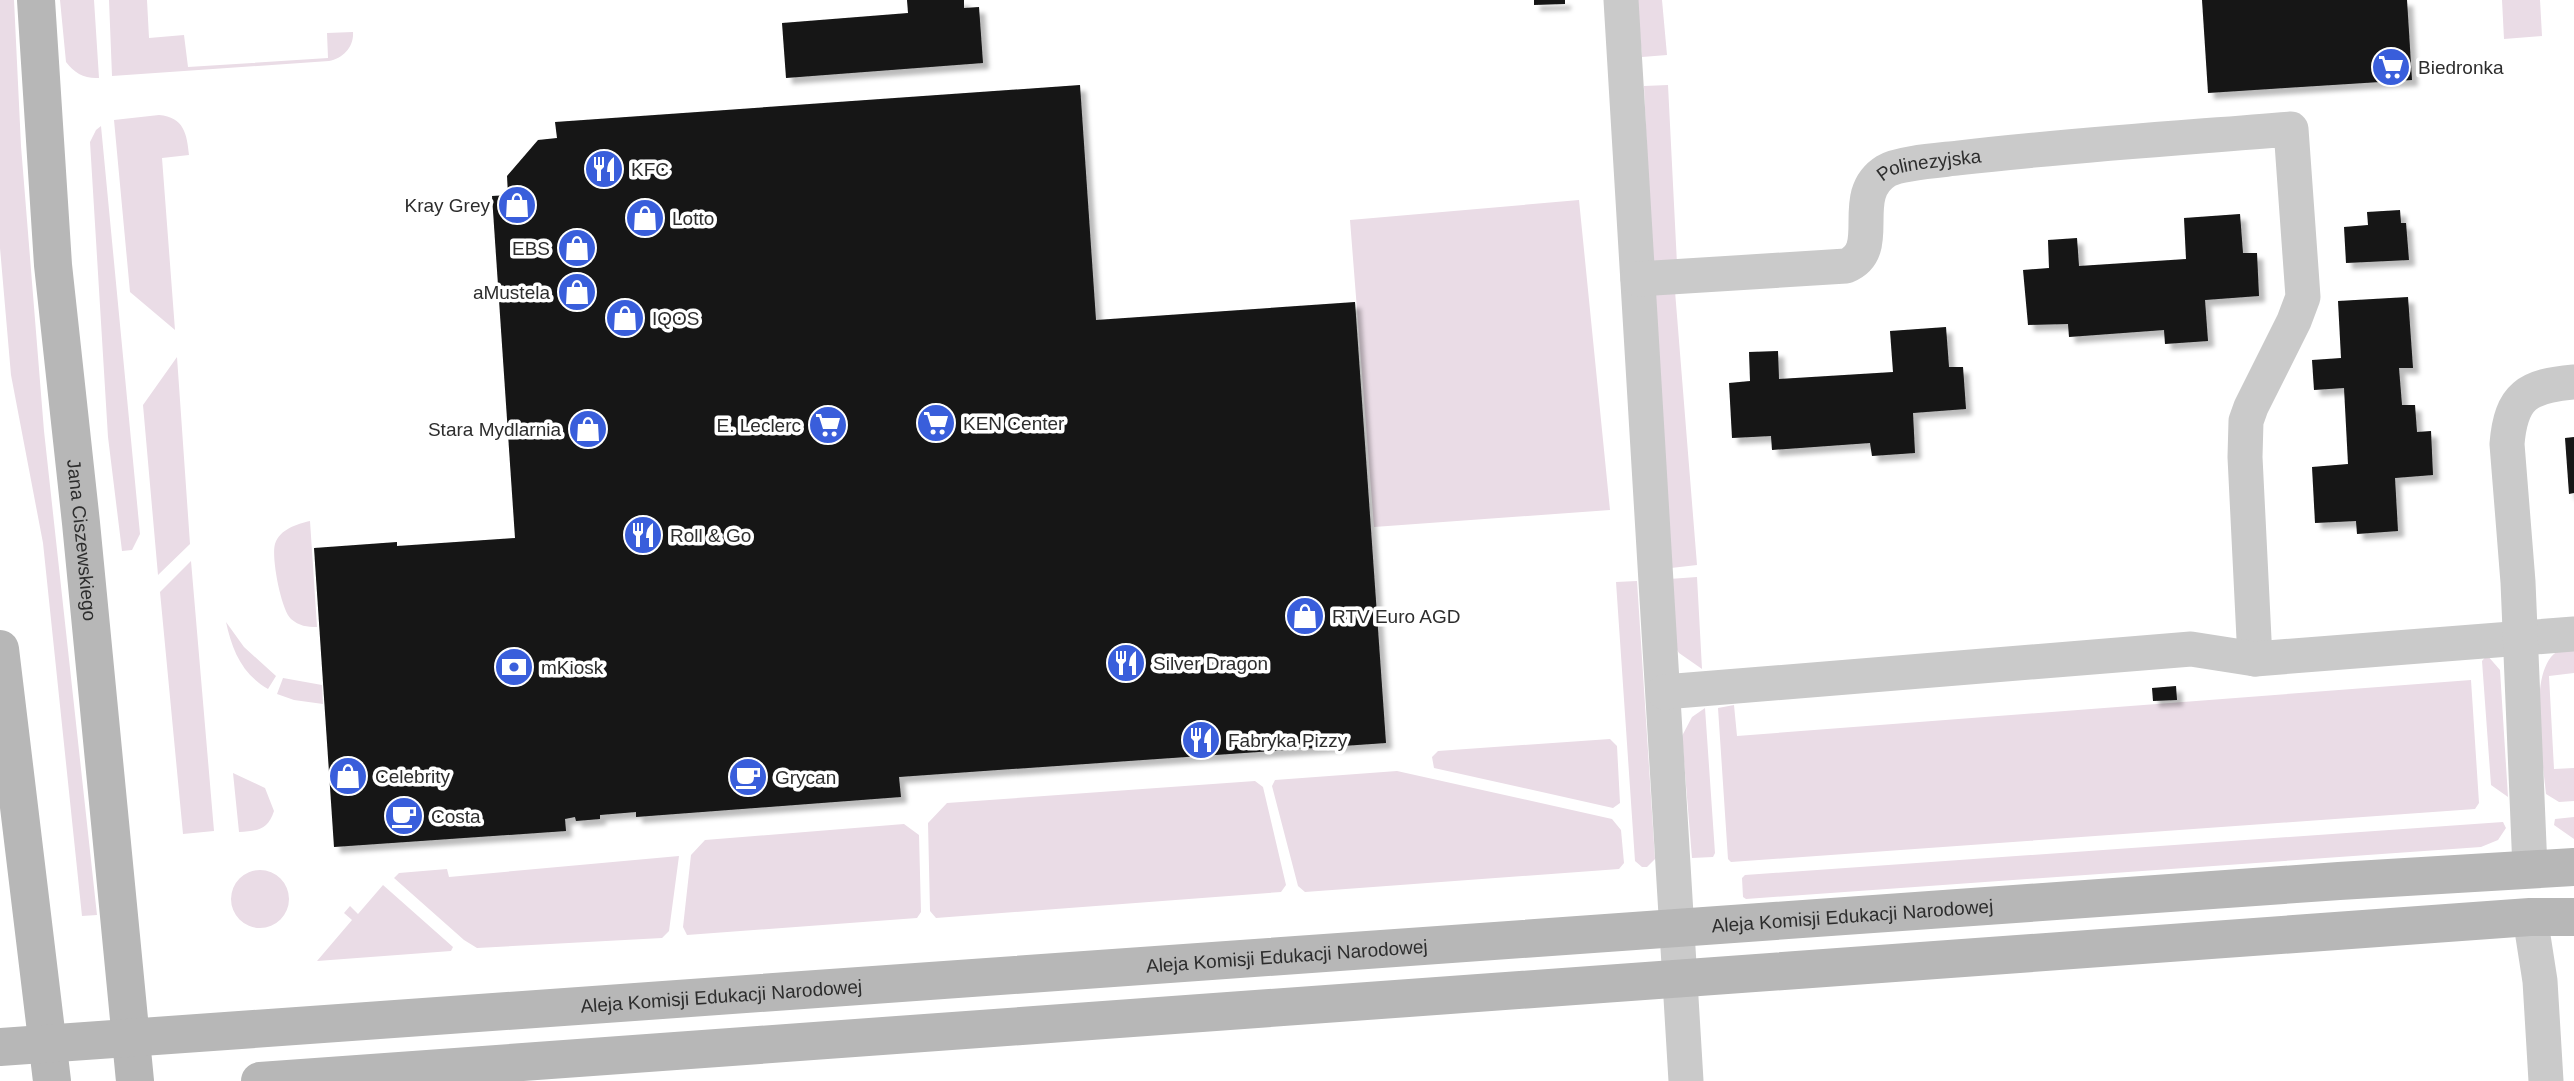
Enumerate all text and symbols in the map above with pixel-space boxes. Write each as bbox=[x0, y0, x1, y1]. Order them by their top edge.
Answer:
supermarket icon: Biedronka bbox=[2370, 46, 2412, 88]
place label: Biedronka bbox=[2418, 57, 2504, 78]
street label: Polinezyjska bbox=[1872, 145, 1982, 185]
restaurant icon: KFC bbox=[583, 148, 625, 190]
place label: KFC bbox=[631, 159, 669, 180]
shop icon: Kray Grey bbox=[496, 184, 538, 226]
place label: Kray Grey bbox=[404, 195, 490, 216]
shop icon: Lotto bbox=[624, 197, 666, 239]
place label: Lotto bbox=[672, 208, 714, 229]
shop icon: EBS bbox=[556, 227, 598, 269]
place label: EBS bbox=[512, 238, 550, 259]
shop icon: aMustela bbox=[556, 271, 598, 313]
place label: aMustela bbox=[473, 282, 550, 303]
shop icon: IQOS bbox=[604, 297, 646, 339]
place label: IQOS bbox=[652, 308, 700, 329]
supermarket icon: KEN Center bbox=[915, 402, 957, 444]
supermarket icon: E. Leclerc bbox=[807, 404, 849, 446]
shop icon: Stara Mydlarnia bbox=[567, 408, 609, 450]
place label: KEN Center bbox=[963, 413, 1065, 434]
place label: E. Leclerc bbox=[717, 415, 801, 436]
place label: Stara Mydlarnia bbox=[428, 419, 561, 440]
street label: Jana Ciszewskiego bbox=[64, 458, 101, 622]
restaurant icon: Roll & Go bbox=[622, 514, 664, 556]
place label: Roll & Go bbox=[670, 525, 751, 546]
shop icon: RTV Euro AGD bbox=[1284, 595, 1326, 637]
place label: RTV Euro AGD bbox=[1332, 606, 1460, 627]
restaurant icon: Silver Dragon bbox=[1105, 642, 1147, 684]
bank icon: mKiosk bbox=[493, 646, 535, 688]
place label: Silver Dragon bbox=[1153, 653, 1268, 674]
place label: mKiosk bbox=[541, 657, 604, 678]
restaurant icon: Fabryka Pizzy bbox=[1180, 719, 1222, 761]
place label: Fabryka Pizzy bbox=[1228, 730, 1348, 751]
shop icon: Celebrity bbox=[327, 755, 369, 797]
cafe icon: Grycan bbox=[727, 756, 769, 798]
place label: Celebrity bbox=[375, 766, 450, 787]
place label: Grycan bbox=[775, 767, 836, 788]
cafe icon: Costa bbox=[383, 795, 425, 837]
place label: Costa bbox=[431, 806, 481, 827]
street label: Aleja Komisji Edukacji Narodowej bbox=[1711, 895, 1994, 936]
street label: Aleja Komisji Edukacji Narodowej bbox=[1145, 935, 1428, 976]
street label: Aleja Komisji Edukacji Narodowej bbox=[580, 975, 863, 1016]

